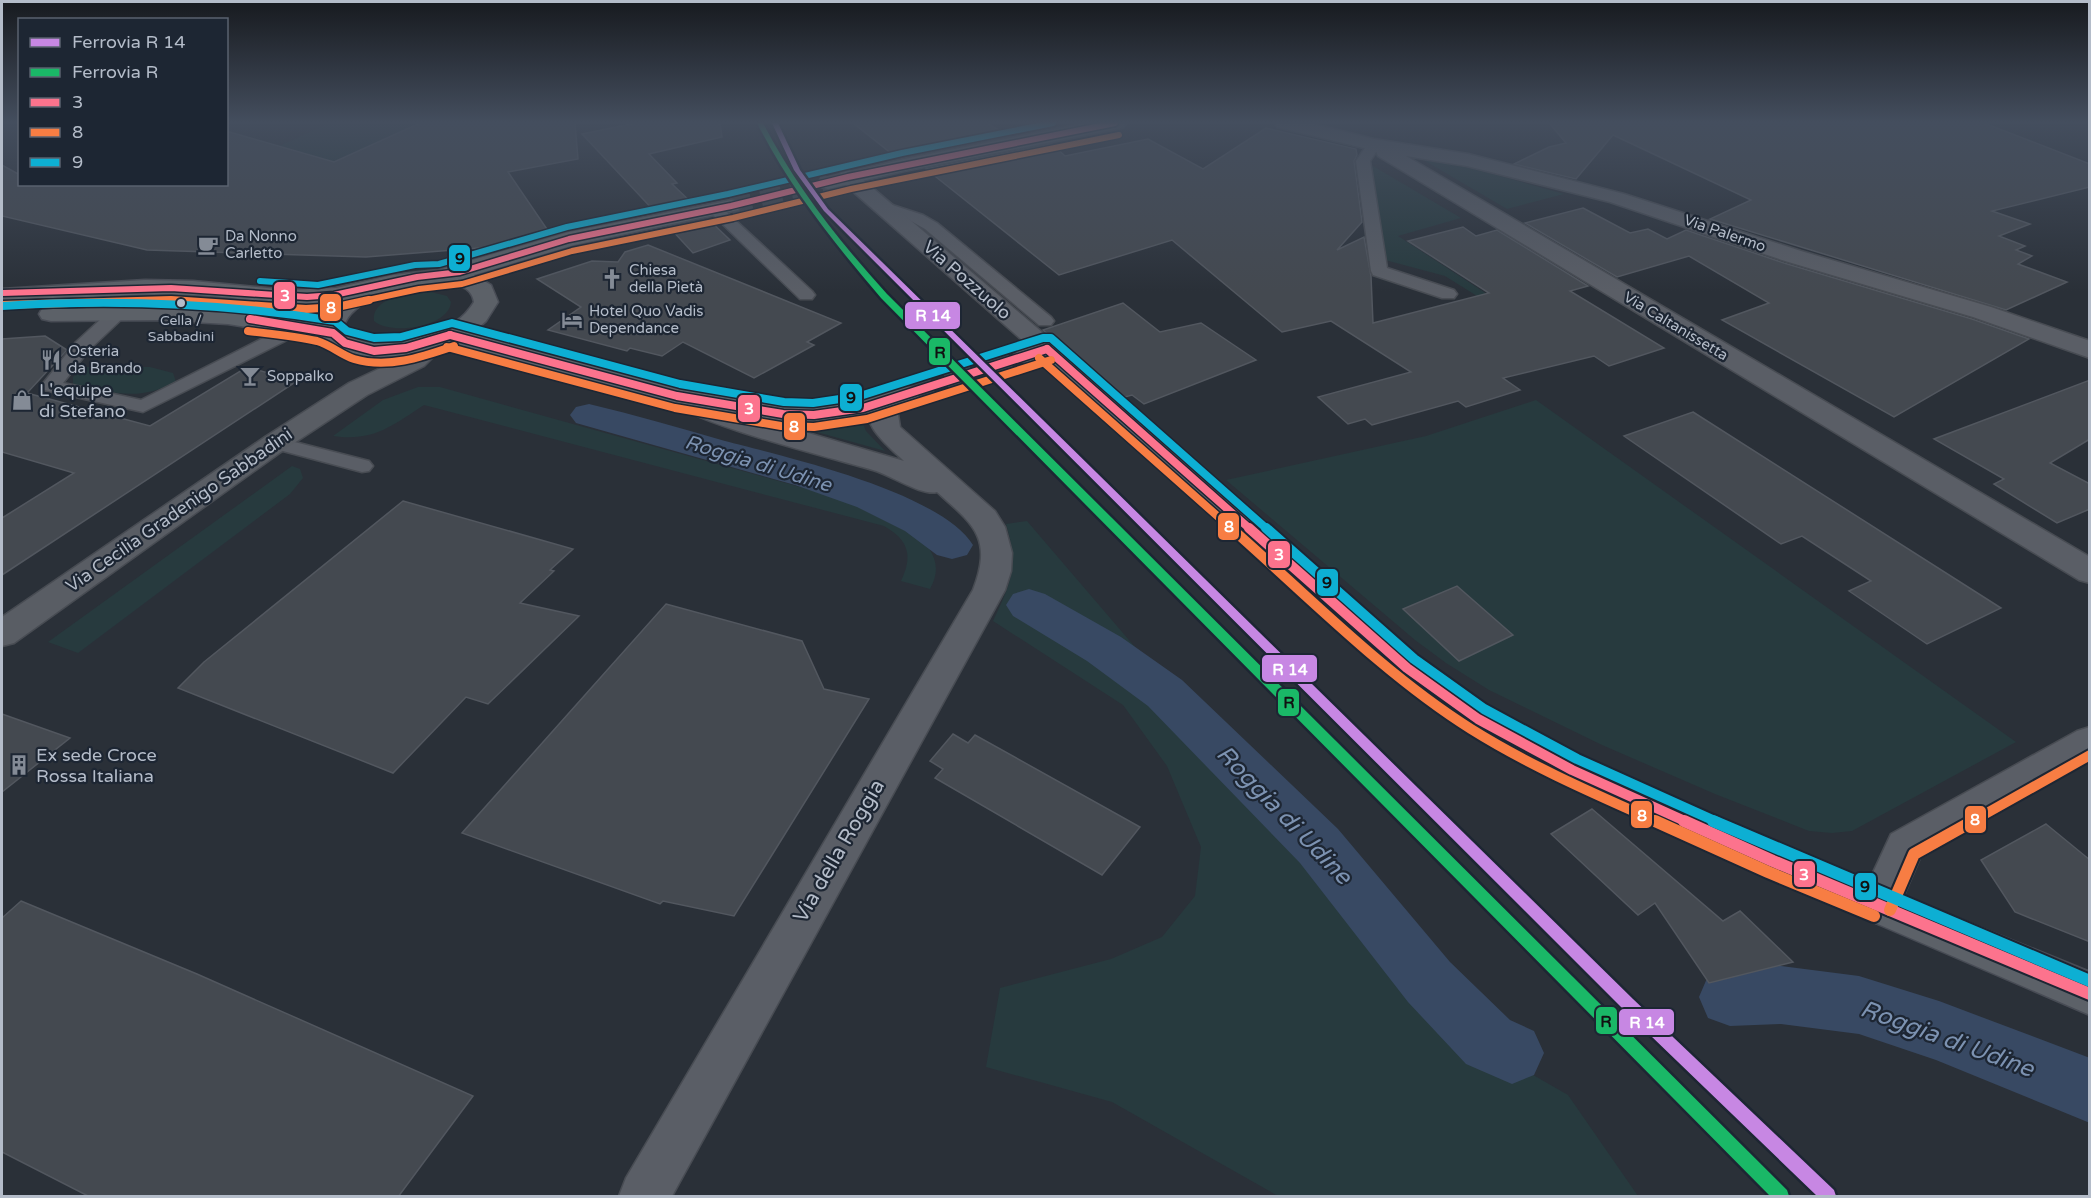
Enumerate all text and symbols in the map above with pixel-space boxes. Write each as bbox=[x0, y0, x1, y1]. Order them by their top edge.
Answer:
legend bbox=[18, 18, 228, 186]
text: Ferrovia R 14 bbox=[72, 31, 186, 53]
text: Ferrovia R bbox=[72, 61, 158, 83]
text: 3 bbox=[72, 91, 83, 113]
text: 8 bbox=[72, 121, 83, 143]
text: 9 bbox=[72, 151, 83, 173]
street label: Via Palermo bbox=[1682, 211, 1768, 255]
place label: Da Nonno Carletto bbox=[225, 227, 297, 262]
cafe icon: Da Nonno Carletto bbox=[196, 233, 220, 257]
street label: Via Pozzuolo bbox=[918, 236, 1016, 324]
line badge: 9 bbox=[448, 244, 471, 272]
text: 9 bbox=[455, 249, 465, 269]
place label: Chiesa della Pietà bbox=[629, 261, 703, 296]
church icon: Chiesa della Pietà bbox=[600, 267, 624, 291]
line badge: 3 bbox=[273, 281, 296, 310]
text: 3 bbox=[280, 286, 290, 306]
street label: Via Caltanissetta bbox=[1620, 288, 1732, 364]
line badge: 8 bbox=[319, 293, 342, 322]
marker: Cella / Sabbadini bbox=[175, 297, 187, 309]
text: 8 bbox=[326, 298, 336, 318]
line badge: R 14 bbox=[904, 301, 961, 330]
place label: Hotel Quo Vadis Dependance bbox=[589, 302, 704, 337]
text: R 14 bbox=[915, 306, 951, 326]
hotel icon: Hotel Quo Vadis Dependance bbox=[560, 308, 584, 332]
place label: Cella / Sabbadini bbox=[148, 312, 214, 345]
line badge: R bbox=[928, 337, 951, 366]
place label: Osteria da Brando bbox=[68, 342, 142, 377]
text: R bbox=[934, 343, 946, 363]
restaurant icon: Osteria da Brando bbox=[39, 348, 63, 372]
bar icon: Soppalko bbox=[238, 364, 262, 388]
place label: Soppalko bbox=[267, 367, 334, 385]
place label: L'equipe di Stefano bbox=[39, 379, 126, 422]
line badge: 9 bbox=[839, 383, 863, 412]
shop icon: L'equipe di Stefano bbox=[10, 388, 34, 412]
text: 9 bbox=[846, 388, 856, 408]
line badge: 3 bbox=[737, 394, 761, 423]
text: 3 bbox=[744, 399, 754, 419]
line badge: 8 bbox=[783, 412, 806, 441]
text: 8 bbox=[789, 417, 799, 437]
street label: Via Cecilia Gradenigo Sabbadini bbox=[61, 423, 297, 597]
water label: Roggia di Udine bbox=[682, 430, 836, 498]
line badge: 8 bbox=[1217, 512, 1240, 541]
text: 8 bbox=[1224, 517, 1234, 537]
line badge: 3 bbox=[1267, 540, 1291, 569]
text: 3 bbox=[1274, 545, 1284, 565]
line badge: 9 bbox=[1316, 568, 1339, 597]
text: 9 bbox=[1322, 573, 1332, 593]
line badge: R 14 bbox=[1261, 654, 1318, 683]
text: R 14 bbox=[1272, 660, 1308, 680]
line badge: R bbox=[1277, 688, 1300, 717]
text: R bbox=[1283, 693, 1295, 713]
water label: Roggia di Udine bbox=[1210, 739, 1359, 892]
place label: Ex sede Croce Rossa Italiana bbox=[36, 744, 157, 787]
building icon: Ex sede Croce Rossa Italiana bbox=[7, 753, 31, 777]
street label: Via della Roggia bbox=[788, 775, 890, 927]
line badge: 8 bbox=[1630, 800, 1653, 829]
line badge: 8 bbox=[1964, 805, 1987, 834]
text: 8 bbox=[1637, 806, 1647, 826]
text: 8 bbox=[1970, 810, 1980, 830]
line badge: 3 bbox=[1793, 860, 1816, 888]
text: 3 bbox=[1799, 865, 1809, 885]
line badge: 9 bbox=[1854, 872, 1877, 901]
text: 9 bbox=[1860, 877, 1870, 897]
water label: Roggia di Udine bbox=[1856, 994, 2039, 1084]
line badge: R bbox=[1595, 1006, 1618, 1035]
line badge: R 14 bbox=[1618, 1008, 1675, 1036]
text: R bbox=[1600, 1012, 1612, 1032]
text: R 14 bbox=[1629, 1013, 1665, 1033]

